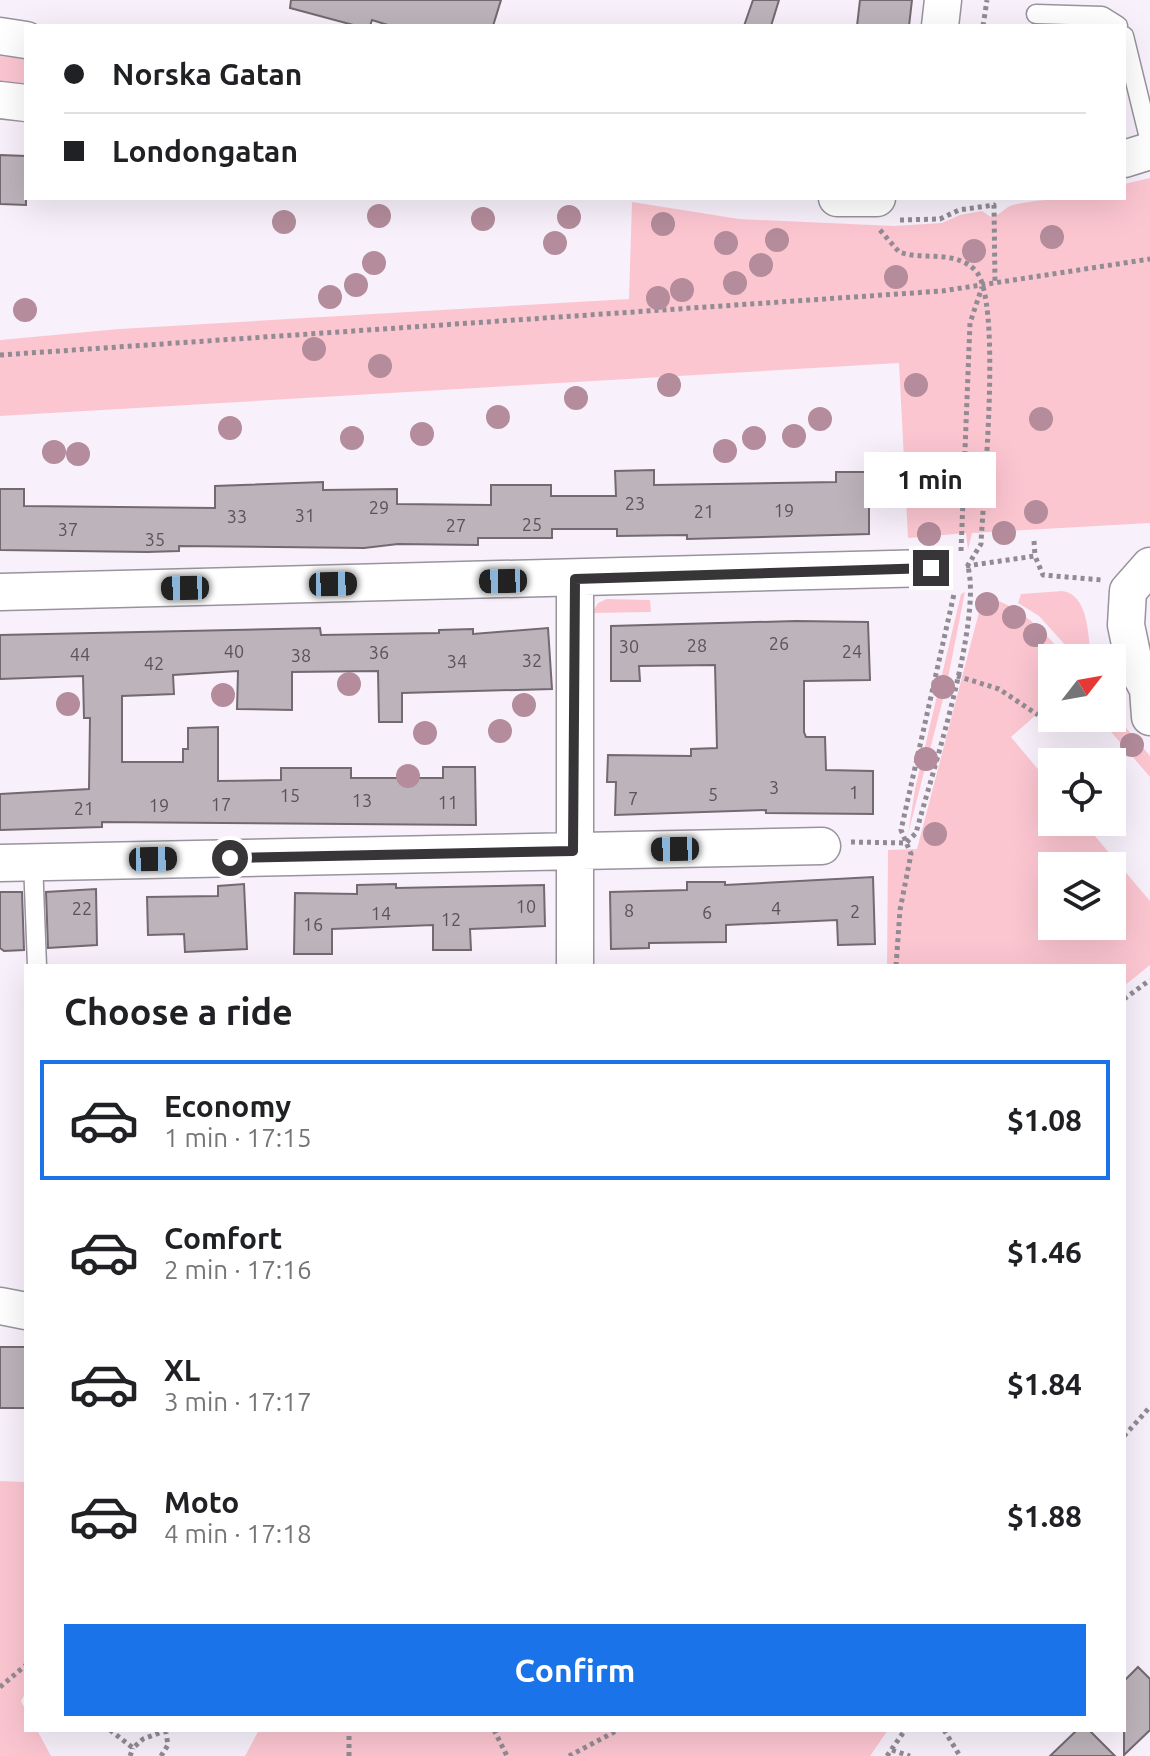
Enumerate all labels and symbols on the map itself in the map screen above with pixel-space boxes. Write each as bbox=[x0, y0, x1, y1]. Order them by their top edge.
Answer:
callout: 1 min bbox=[865, 452, 997, 508]
house number: 23 bbox=[625, 493, 645, 513]
house number: 29 bbox=[369, 497, 389, 517]
house number: 19 bbox=[774, 500, 794, 520]
house number: 21 bbox=[694, 501, 714, 521]
house number: 31 bbox=[295, 505, 315, 525]
house number: 33 bbox=[227, 506, 247, 526]
house number: 25 bbox=[522, 514, 542, 534]
house number: 27 bbox=[446, 515, 466, 535]
house number: 37 bbox=[58, 519, 78, 539]
house number: 35 bbox=[145, 529, 165, 549]
route end bbox=[913, 550, 949, 586]
car bbox=[479, 569, 527, 593]
car bbox=[309, 572, 357, 596]
car bbox=[161, 576, 209, 600]
house number: 26 bbox=[769, 633, 789, 653]
house number: 28 bbox=[687, 635, 707, 655]
house number: 30 bbox=[619, 636, 639, 656]
house number: 40 bbox=[224, 641, 244, 661]
house number: 24 bbox=[842, 641, 862, 661]
house number: 36 bbox=[369, 642, 389, 662]
house number: 44 bbox=[70, 644, 90, 664]
north arrow bbox=[1038, 644, 1126, 732]
house number: 38 bbox=[291, 645, 311, 665]
house number: 32 bbox=[522, 650, 542, 670]
house number: 34 bbox=[447, 651, 467, 671]
house number: 42 bbox=[144, 653, 164, 673]
house number: 3 bbox=[769, 777, 779, 797]
house number: 1 bbox=[849, 782, 859, 802]
house number: 5 bbox=[708, 784, 718, 804]
house number: 15 bbox=[280, 785, 300, 805]
house number: 7 bbox=[628, 788, 638, 808]
house number: 13 bbox=[352, 790, 372, 810]
house number: 11 bbox=[438, 792, 458, 812]
house number: 17 bbox=[211, 794, 231, 814]
house number: 19 bbox=[149, 795, 169, 815]
house number: 21 bbox=[74, 798, 94, 818]
car bbox=[651, 837, 699, 861]
route start bbox=[212, 840, 248, 876]
car bbox=[129, 847, 177, 871]
house number: 10 bbox=[516, 896, 536, 916]
house number: 22 bbox=[72, 898, 92, 918]
house number: 4 bbox=[771, 898, 781, 918]
house number: 8 bbox=[624, 900, 634, 920]
house number: 2 bbox=[850, 901, 860, 921]
house number: 6 bbox=[702, 902, 712, 922]
house number: 14 bbox=[371, 903, 391, 923]
house number: 12 bbox=[441, 909, 461, 929]
house number: 16 bbox=[303, 914, 323, 934]

